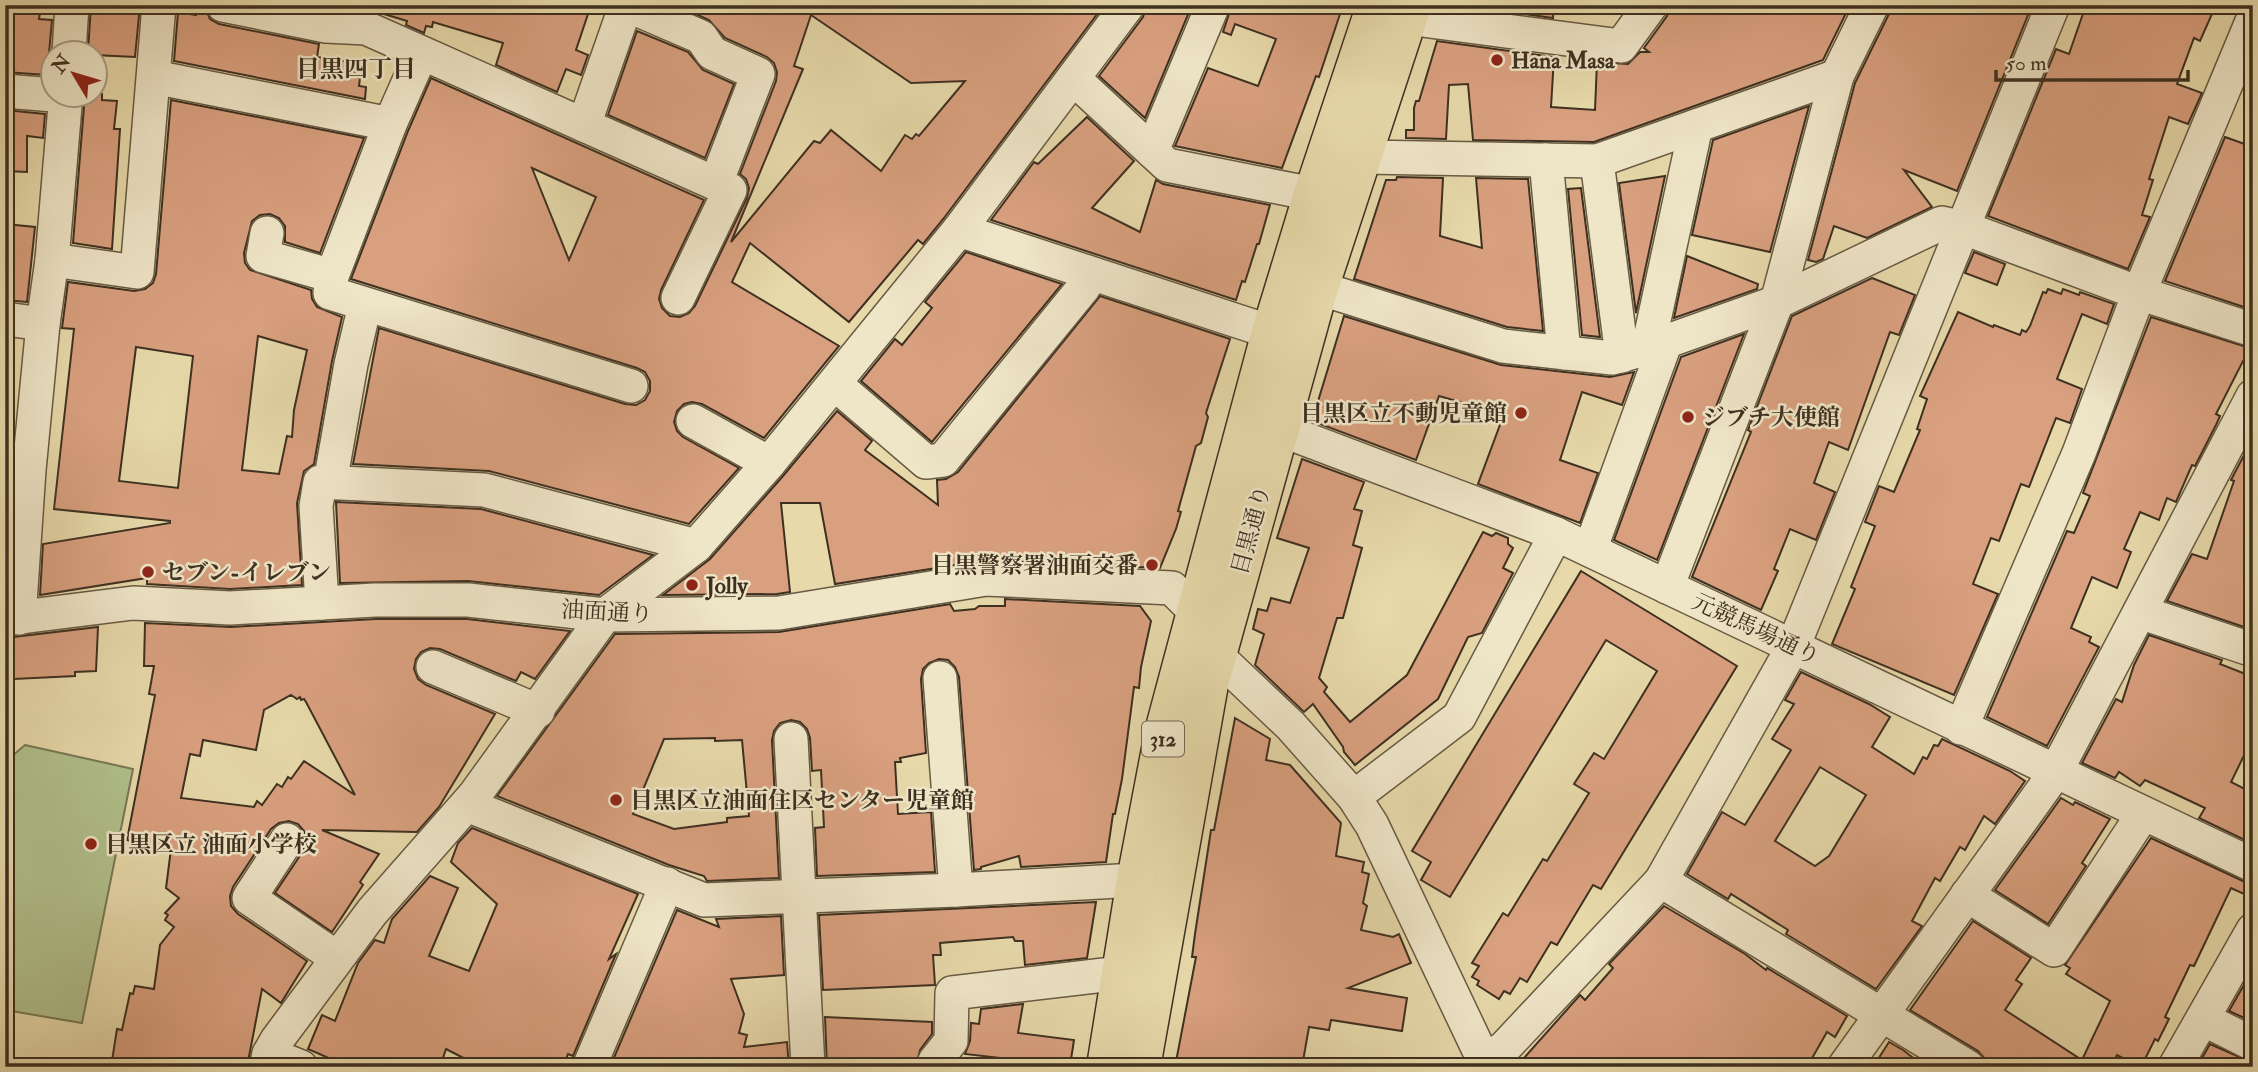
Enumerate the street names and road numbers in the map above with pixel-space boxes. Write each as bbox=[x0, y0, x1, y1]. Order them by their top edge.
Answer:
street label: 目黒通り bbox=[1225, 482, 1277, 578]
street label: 元競馬場通り bbox=[1687, 587, 1825, 671]
street label: 油面通り bbox=[560, 595, 654, 629]
road number: 312 bbox=[1142, 722, 1184, 756]

